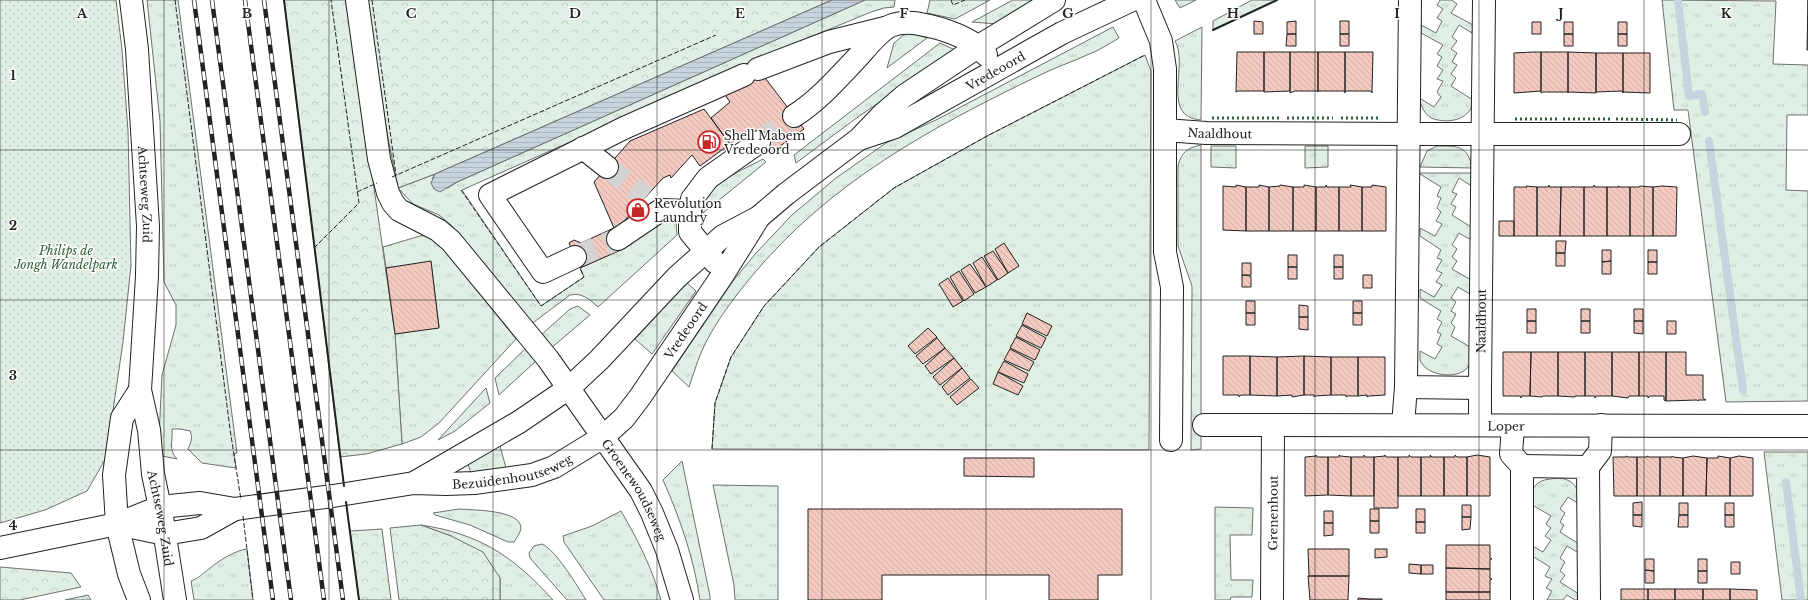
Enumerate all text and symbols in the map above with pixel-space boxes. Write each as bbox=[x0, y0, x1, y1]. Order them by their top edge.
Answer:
text: A bbox=[76, 5, 88, 22]
text: B bbox=[242, 5, 252, 22]
text: C bbox=[406, 5, 417, 22]
text: D bbox=[569, 5, 581, 22]
text: E bbox=[735, 5, 745, 22]
text: F bbox=[900, 5, 909, 22]
text: G bbox=[1062, 5, 1074, 22]
text: H bbox=[1227, 5, 1239, 22]
text: I bbox=[1394, 5, 1400, 22]
text: J bbox=[1555, 5, 1564, 22]
text: K bbox=[1721, 5, 1732, 22]
street label: Vredeoord bbox=[962, 48, 1028, 94]
text: 1 bbox=[10, 67, 16, 84]
street label: Naaldhout bbox=[1187, 124, 1253, 141]
place label: Shell Mabem Vredeoord bbox=[723, 128, 806, 157]
fuel station icon: Shell Mabem Vredeoord bbox=[696, 129, 722, 155]
street label: Achtseweg Zuid bbox=[135, 144, 156, 243]
place label: Revolution Laundry bbox=[654, 196, 722, 225]
shop icon: Revolution Laundry bbox=[625, 197, 651, 223]
text: 2 bbox=[9, 217, 17, 234]
park label: Philips de Jongh Wandelpark bbox=[13, 243, 118, 272]
street label: Naaldhout bbox=[1473, 288, 1489, 353]
street label: Vredeoord bbox=[660, 299, 710, 363]
text: 3 bbox=[9, 367, 17, 384]
street label: Loper bbox=[1487, 418, 1525, 433]
street label: Groenewoudseweg bbox=[599, 436, 670, 544]
street label: Bezuidenhoutseweg bbox=[452, 450, 575, 491]
street label: Achtseweg Zuid bbox=[145, 468, 177, 567]
street label: Grenenhout bbox=[1265, 475, 1280, 551]
text: 4 bbox=[9, 517, 18, 534]

